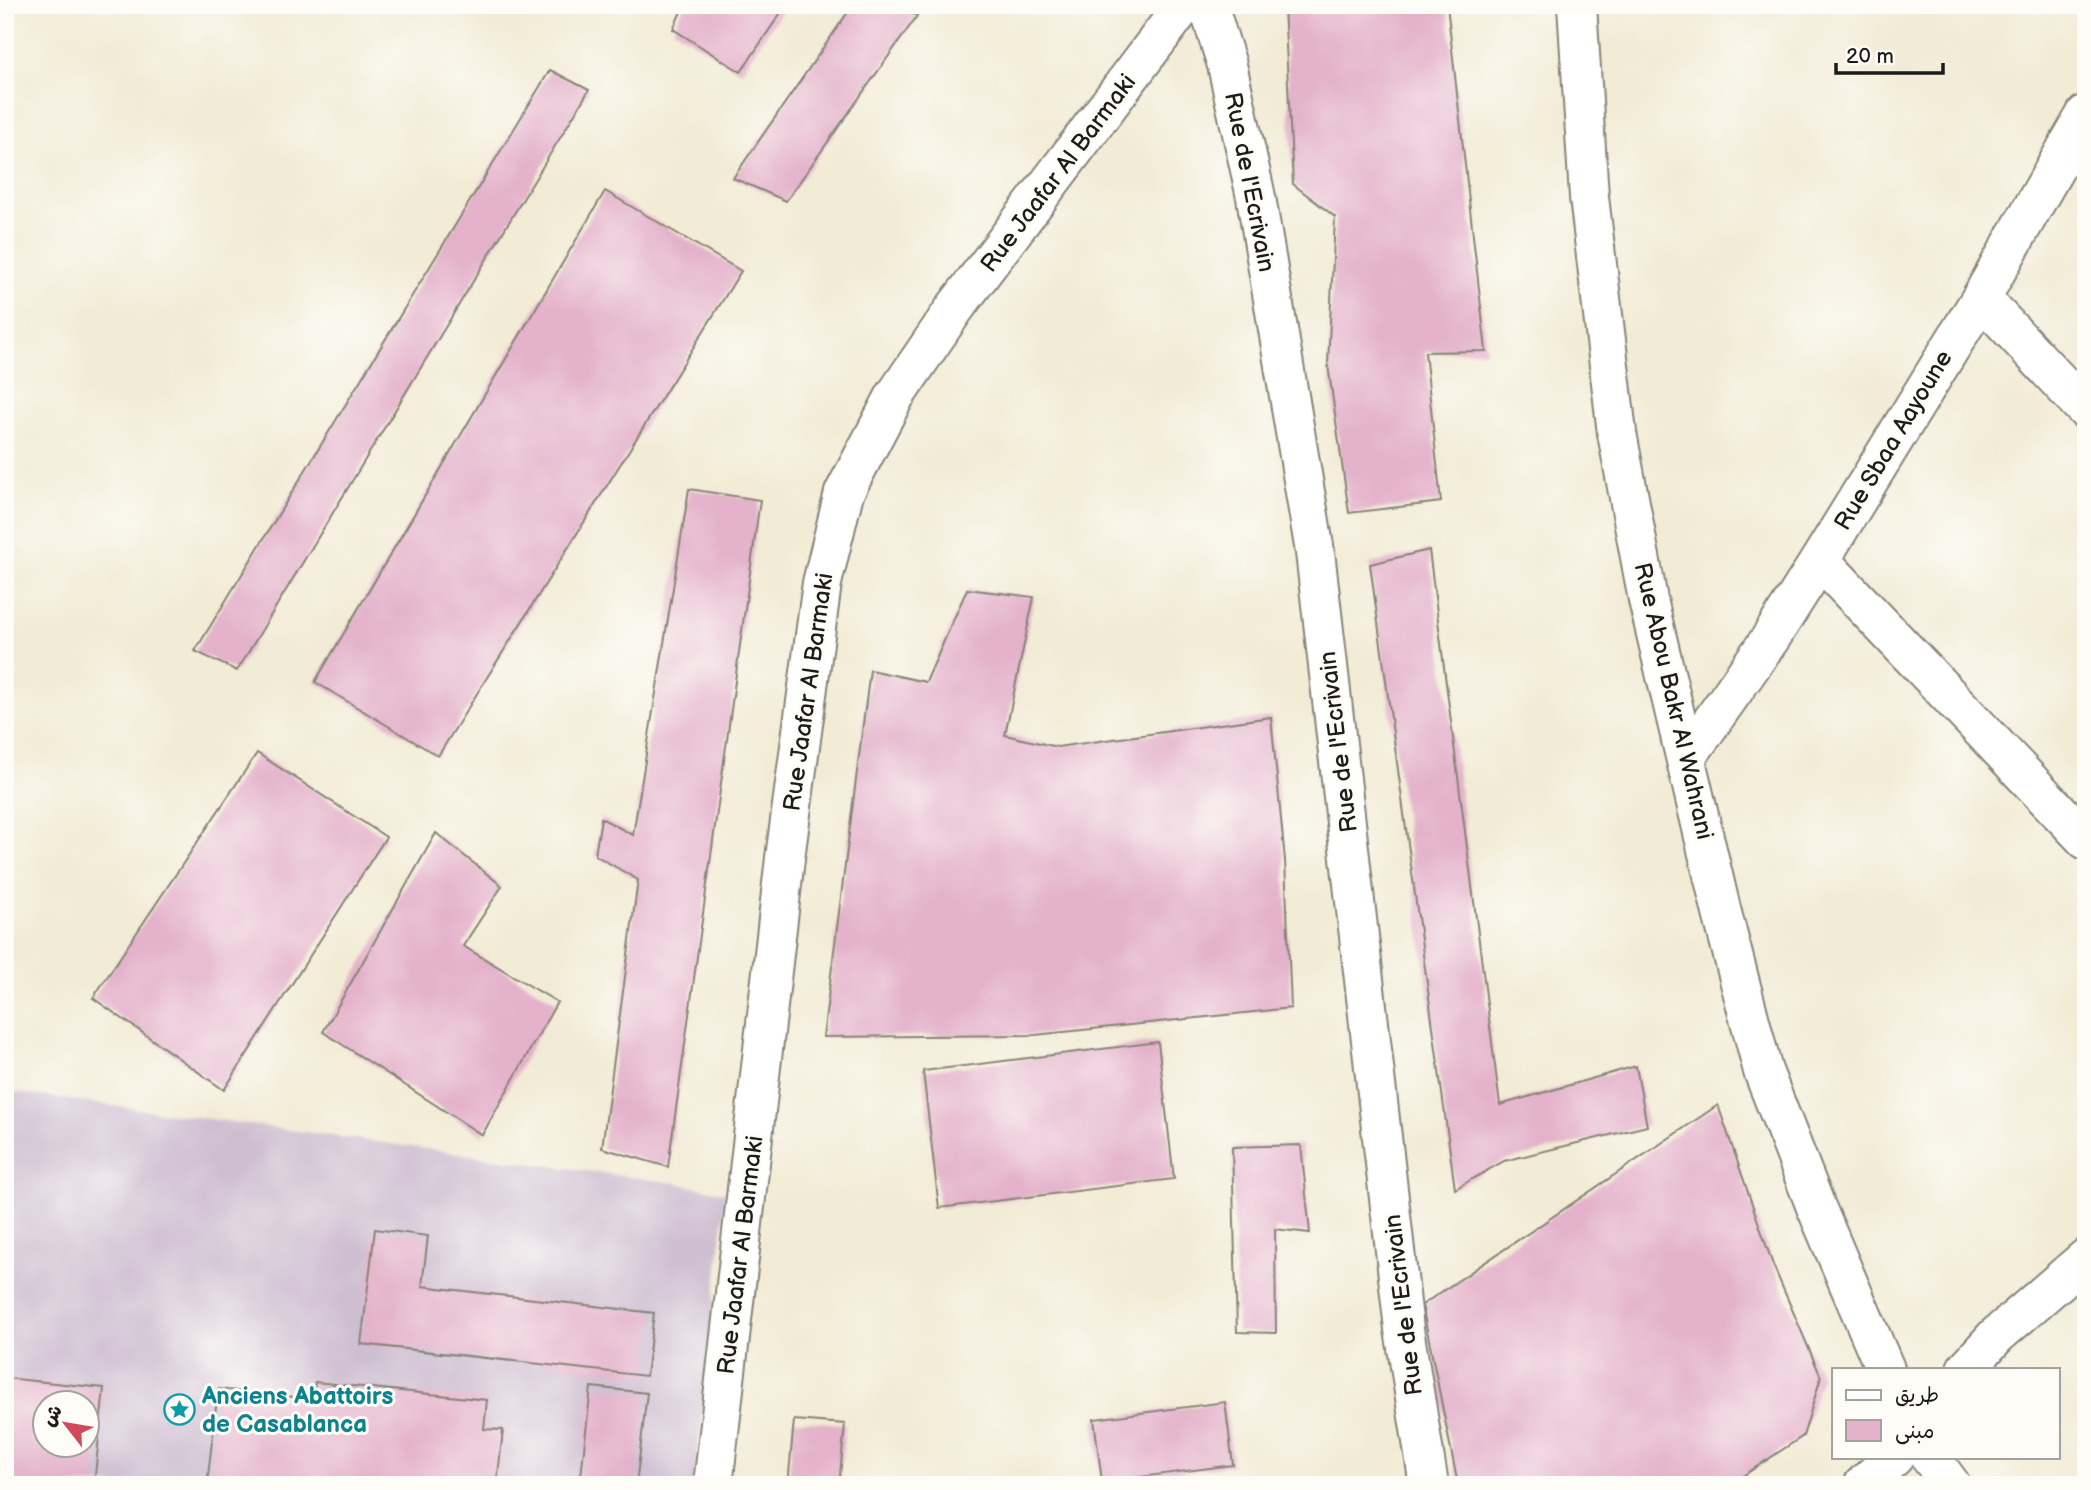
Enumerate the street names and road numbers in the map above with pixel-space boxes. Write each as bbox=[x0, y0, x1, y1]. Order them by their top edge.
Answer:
street label: Rue Jaafar Al Barmaki bbox=[975, 69, 1142, 278]
street label: Rue de l'Ecrivain bbox=[1218, 90, 1281, 274]
street label: Rue Sbaa Aayoune bbox=[1828, 345, 1959, 536]
street label: Rue Abou Bakr Al Wahrani bbox=[1628, 560, 1720, 842]
street label: Rue Jaafar Al Barmaki bbox=[777, 571, 840, 813]
street label: Rue de l'Ecrivain bbox=[1313, 650, 1364, 834]
street label: Rue Jaafar Al Barmaki bbox=[711, 1134, 770, 1376]
street label: Rue de l'Ecrivain bbox=[1378, 1213, 1429, 1397]

